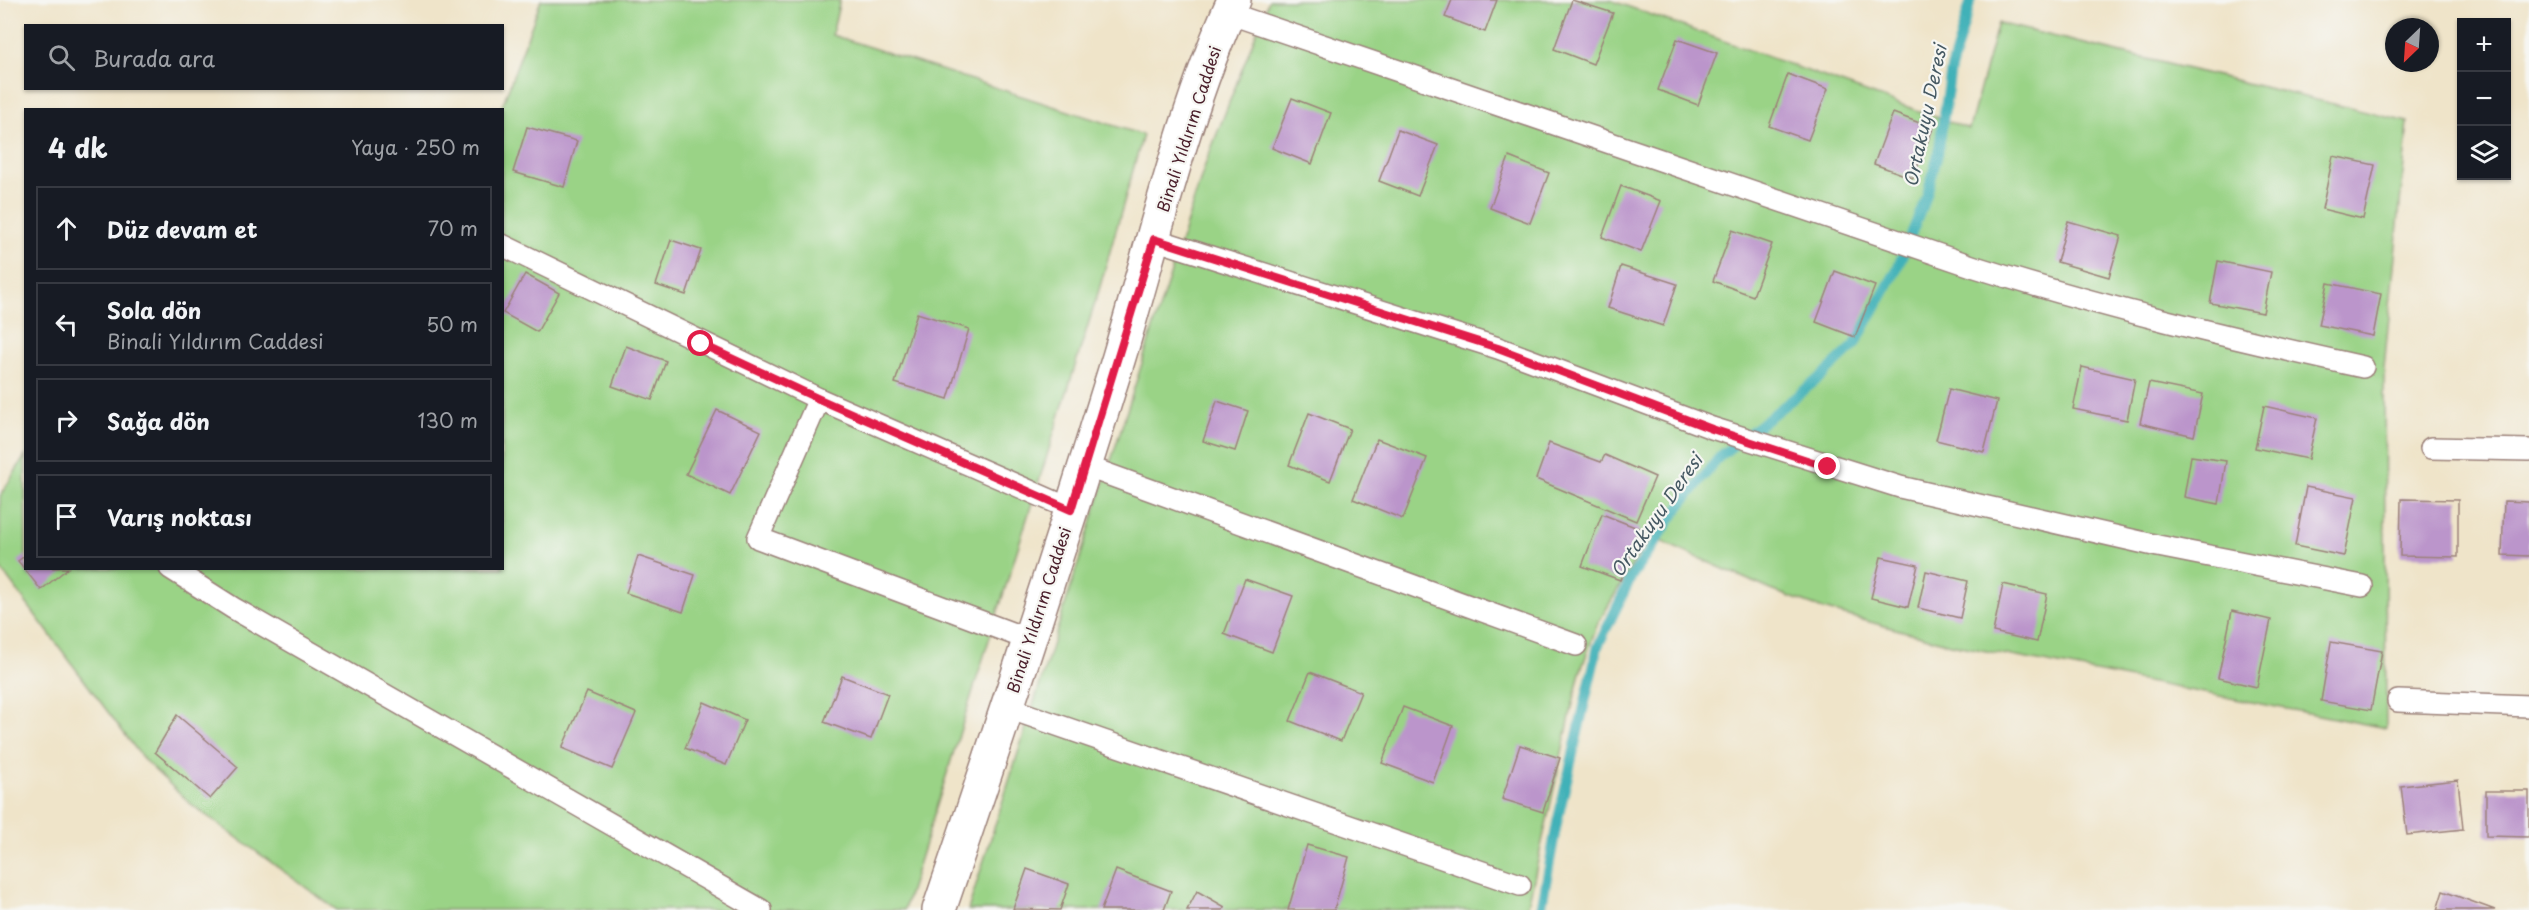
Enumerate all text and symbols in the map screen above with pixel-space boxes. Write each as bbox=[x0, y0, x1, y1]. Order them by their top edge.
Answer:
north arrow bbox=[2385, 18, 2439, 72]
map controls bbox=[2457, 18, 2511, 180]
button: + bbox=[2457, 18, 2511, 72]
search box bbox=[24, 24, 504, 90]
water label: Ortakuyu Deresi bbox=[1896, 40, 1953, 189]
icon: search bbox=[45, 41, 78, 74]
text: Burada ara bbox=[93, 41, 215, 74]
street label: Binali Yıldırım Caddesi bbox=[1150, 43, 1226, 215]
button: − bbox=[2457, 72, 2511, 126]
button: layers bbox=[2457, 126, 2511, 180]
text: 4 dk bbox=[48, 128, 108, 167]
text: Yaya · 250 m bbox=[351, 132, 480, 162]
icon: ahead bbox=[50, 212, 83, 245]
text: Düz devam et bbox=[107, 212, 258, 245]
text: 70 m bbox=[428, 213, 478, 243]
text: Sola dön bbox=[107, 293, 201, 326]
icon: left bbox=[50, 308, 83, 341]
text: 50 m bbox=[426, 309, 478, 339]
text: Binali Yıldırım Caddesi bbox=[107, 326, 324, 356]
route start bbox=[687, 330, 713, 356]
icon: right bbox=[50, 404, 83, 437]
text: Sağa dön bbox=[107, 404, 210, 437]
text: 130 m bbox=[418, 405, 478, 435]
water label: Ortakuyu Deresi bbox=[1603, 446, 1710, 582]
route end bbox=[1814, 453, 1840, 479]
icon: arrive bbox=[50, 500, 83, 533]
text: Varış noktası bbox=[107, 500, 252, 533]
street label: Binali Yıldırım Caddesi bbox=[1000, 524, 1076, 696]

